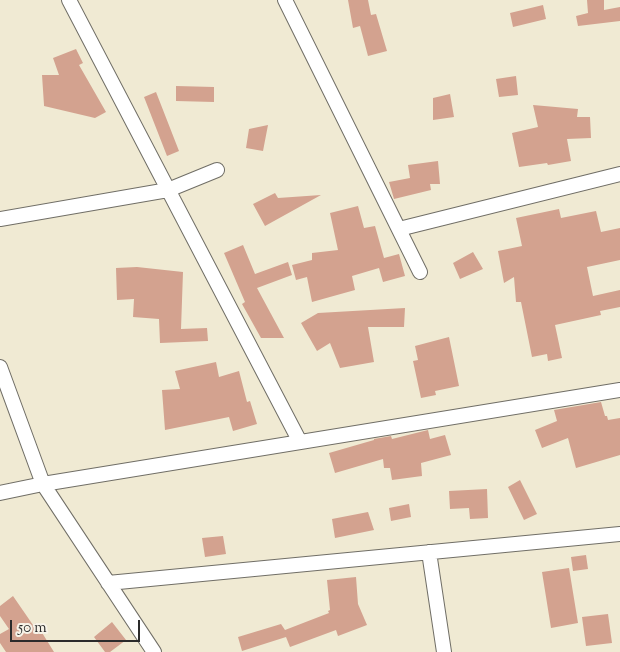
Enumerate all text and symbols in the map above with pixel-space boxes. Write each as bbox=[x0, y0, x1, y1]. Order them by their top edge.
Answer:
scale bar bbox=[12, 610, 142, 642]
text: 50 m bbox=[18, 618, 47, 639]

